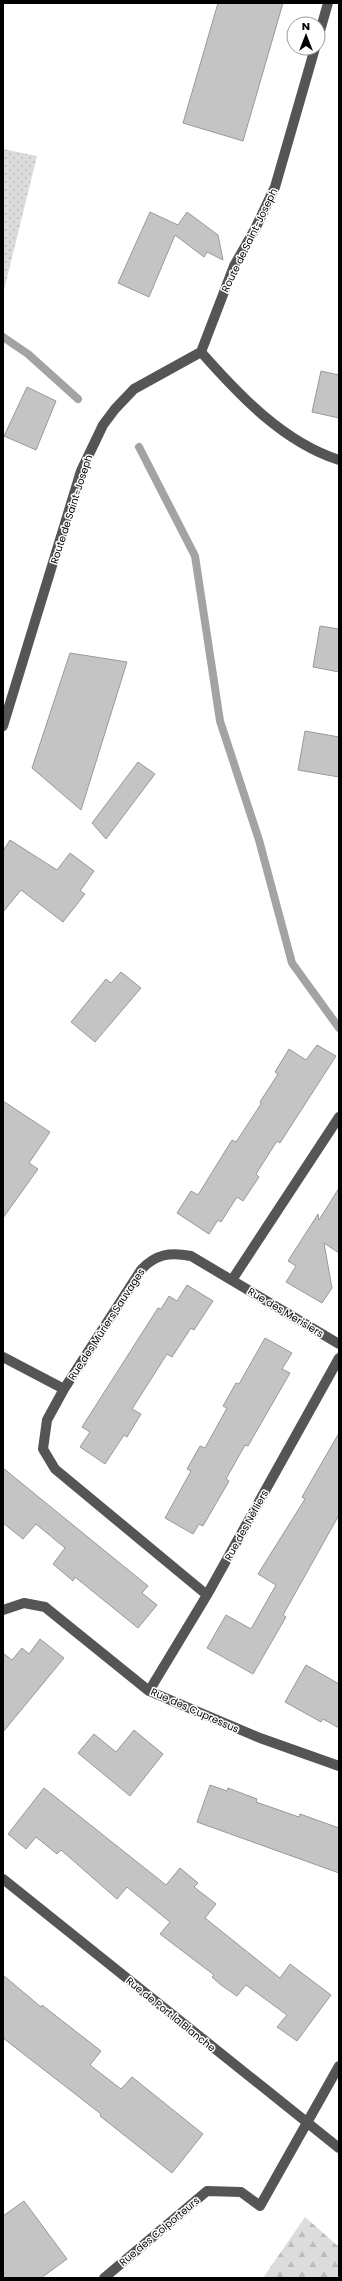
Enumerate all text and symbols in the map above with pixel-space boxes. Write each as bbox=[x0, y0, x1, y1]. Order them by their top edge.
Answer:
north arrow bbox=[286, 16, 326, 56]
text: N bbox=[302, 18, 310, 34]
street label: Route de Saint-Joseph bbox=[218, 186, 281, 295]
street label: Route de Saint-Joseph bbox=[47, 453, 96, 566]
street label: Rue des Mûriers Sauvages bbox=[65, 1265, 148, 1383]
street label: Rue des Merisiers bbox=[245, 1284, 326, 1341]
street label: Rue des Nèfliers bbox=[221, 1487, 272, 1563]
street label: Rue des Cupressus bbox=[148, 1684, 241, 1737]
street label: Rue de Port la Blanche bbox=[123, 1973, 219, 2055]
street label: Rue des Colporteurs bbox=[116, 2193, 203, 2270]

